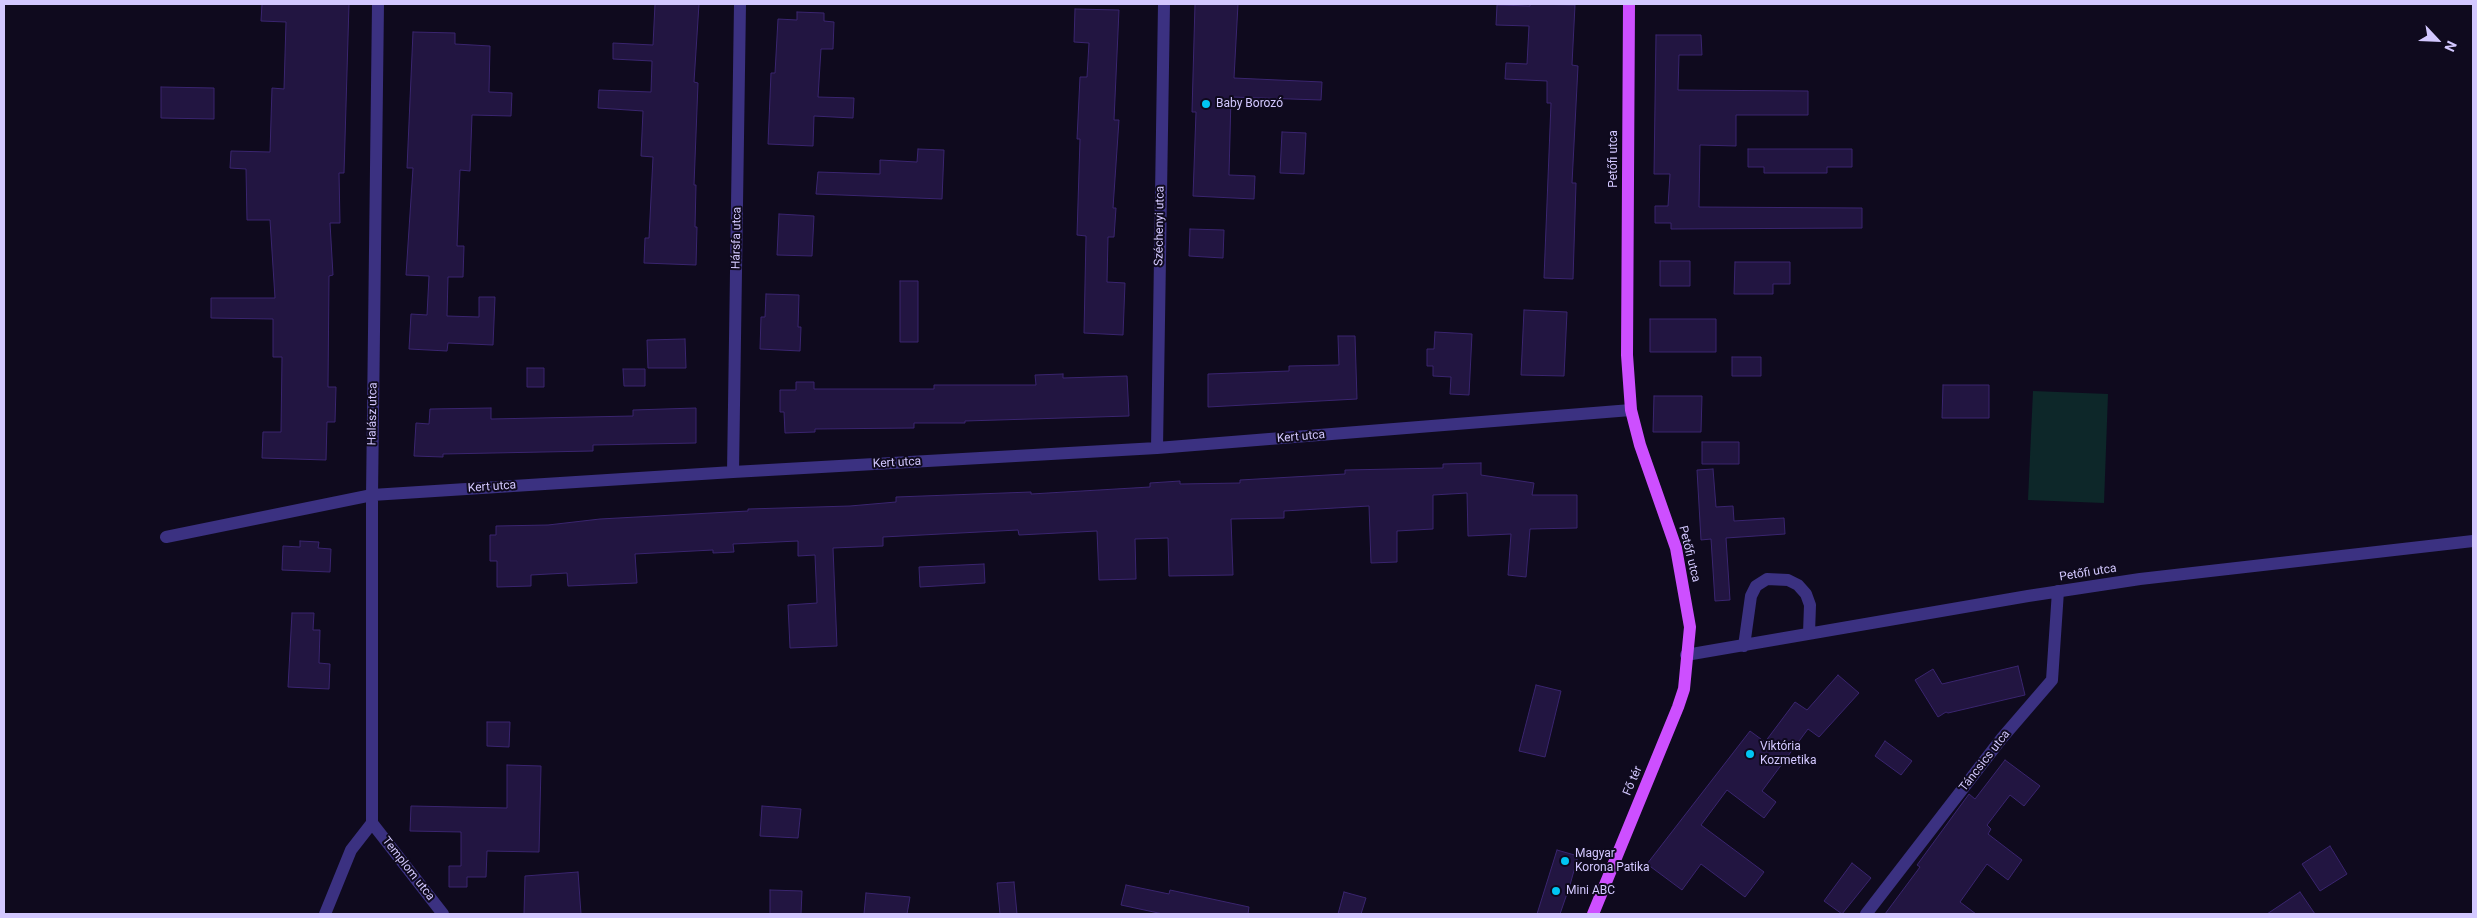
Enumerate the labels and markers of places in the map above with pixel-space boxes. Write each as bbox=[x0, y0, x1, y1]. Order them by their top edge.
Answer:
place label: Baby Borozó bbox=[1216, 97, 1283, 111]
marker: Baby Borozó bbox=[1200, 98, 1212, 110]
place label: Viktória Kozmetika bbox=[1760, 740, 1816, 768]
marker: Viktória Kozmetika bbox=[1744, 748, 1756, 760]
place label: Magyar Korona Patika bbox=[1575, 847, 1650, 875]
marker: Magyar Korona Patika bbox=[1559, 855, 1571, 867]
place label: Mini ABC bbox=[1566, 884, 1615, 898]
marker: Mini ABC bbox=[1550, 885, 1562, 897]

